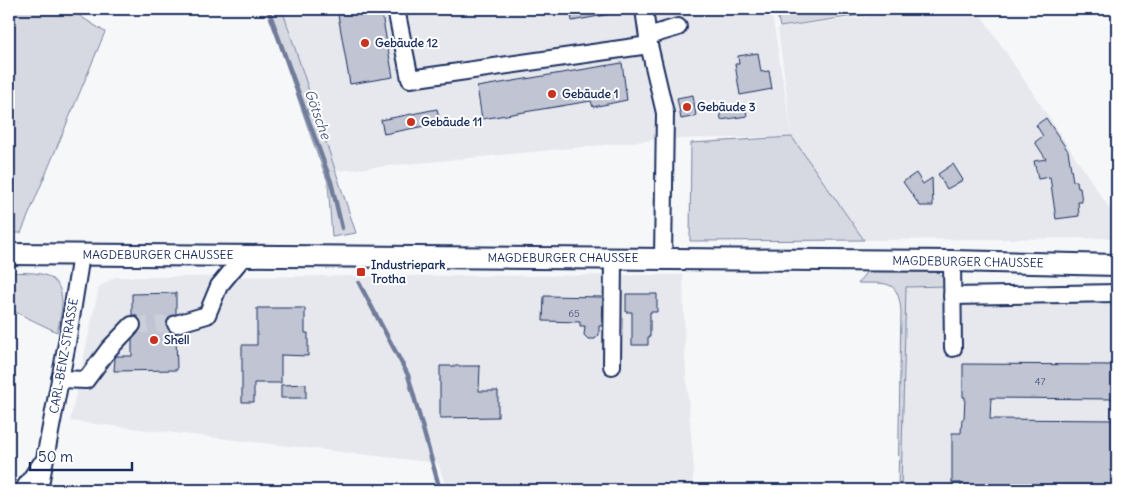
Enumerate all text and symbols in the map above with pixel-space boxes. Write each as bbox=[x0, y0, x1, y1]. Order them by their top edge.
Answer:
place label: Gebäude 12 bbox=[375, 35, 439, 50]
marker: Gebäude 12 bbox=[359, 37, 371, 49]
place label: Gebäude 1 bbox=[562, 86, 619, 101]
water label: Götsche bbox=[301, 87, 336, 143]
marker: Gebäude 1 bbox=[546, 88, 558, 100]
place label: Gebäude 3 bbox=[697, 99, 756, 114]
marker: Gebäude 3 bbox=[681, 101, 693, 113]
place label: Gebäude 11 bbox=[421, 114, 482, 129]
marker: Gebäude 11 bbox=[405, 116, 417, 128]
street label: MAGDEBURGER CHAUSSEE bbox=[82, 247, 234, 262]
street label: MAGDEBURGER CHAUSSEE bbox=[487, 250, 639, 265]
street label: MAGDEBURGER CHAUSSEE bbox=[892, 253, 1044, 270]
place label: Industriepark Trotha bbox=[371, 257, 445, 286]
marker: Industriepark Trotha bbox=[355, 266, 367, 278]
street label: CARL-BENZ-STRASSE bbox=[46, 297, 81, 415]
house number: 65 bbox=[568, 307, 580, 320]
place label: Shell bbox=[164, 332, 190, 347]
marker: Shell bbox=[148, 334, 160, 346]
house number: 47 bbox=[1035, 375, 1045, 388]
scale bar bbox=[30, 439, 132, 471]
text: 50 m bbox=[38, 447, 73, 466]

